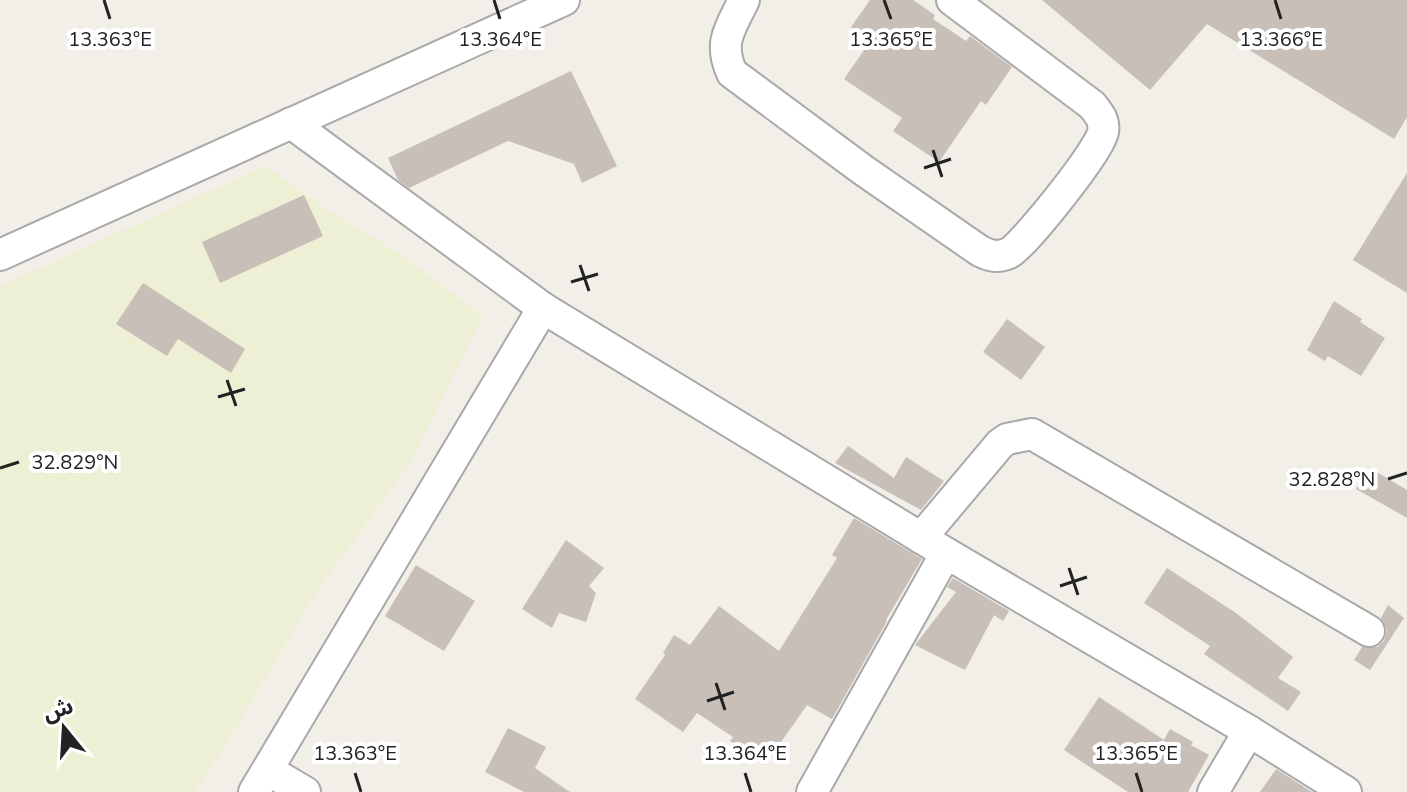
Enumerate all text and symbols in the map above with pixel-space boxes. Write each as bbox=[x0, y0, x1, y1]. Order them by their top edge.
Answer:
text: 13.363°E bbox=[68, 26, 152, 53]
text: 13.364°E bbox=[458, 26, 542, 53]
text: 13.365°E bbox=[849, 26, 933, 53]
text: 13.366°E bbox=[1239, 26, 1323, 53]
text: 32.829°N bbox=[32, 449, 118, 476]
text: 32.828°N bbox=[1289, 466, 1375, 493]
north arrow bbox=[24, 688, 104, 768]
text: ش bbox=[39, 691, 77, 729]
text: 13.363°E bbox=[313, 740, 397, 767]
text: 13.364°E bbox=[703, 740, 787, 767]
text: 13.365°E bbox=[1094, 740, 1178, 767]

